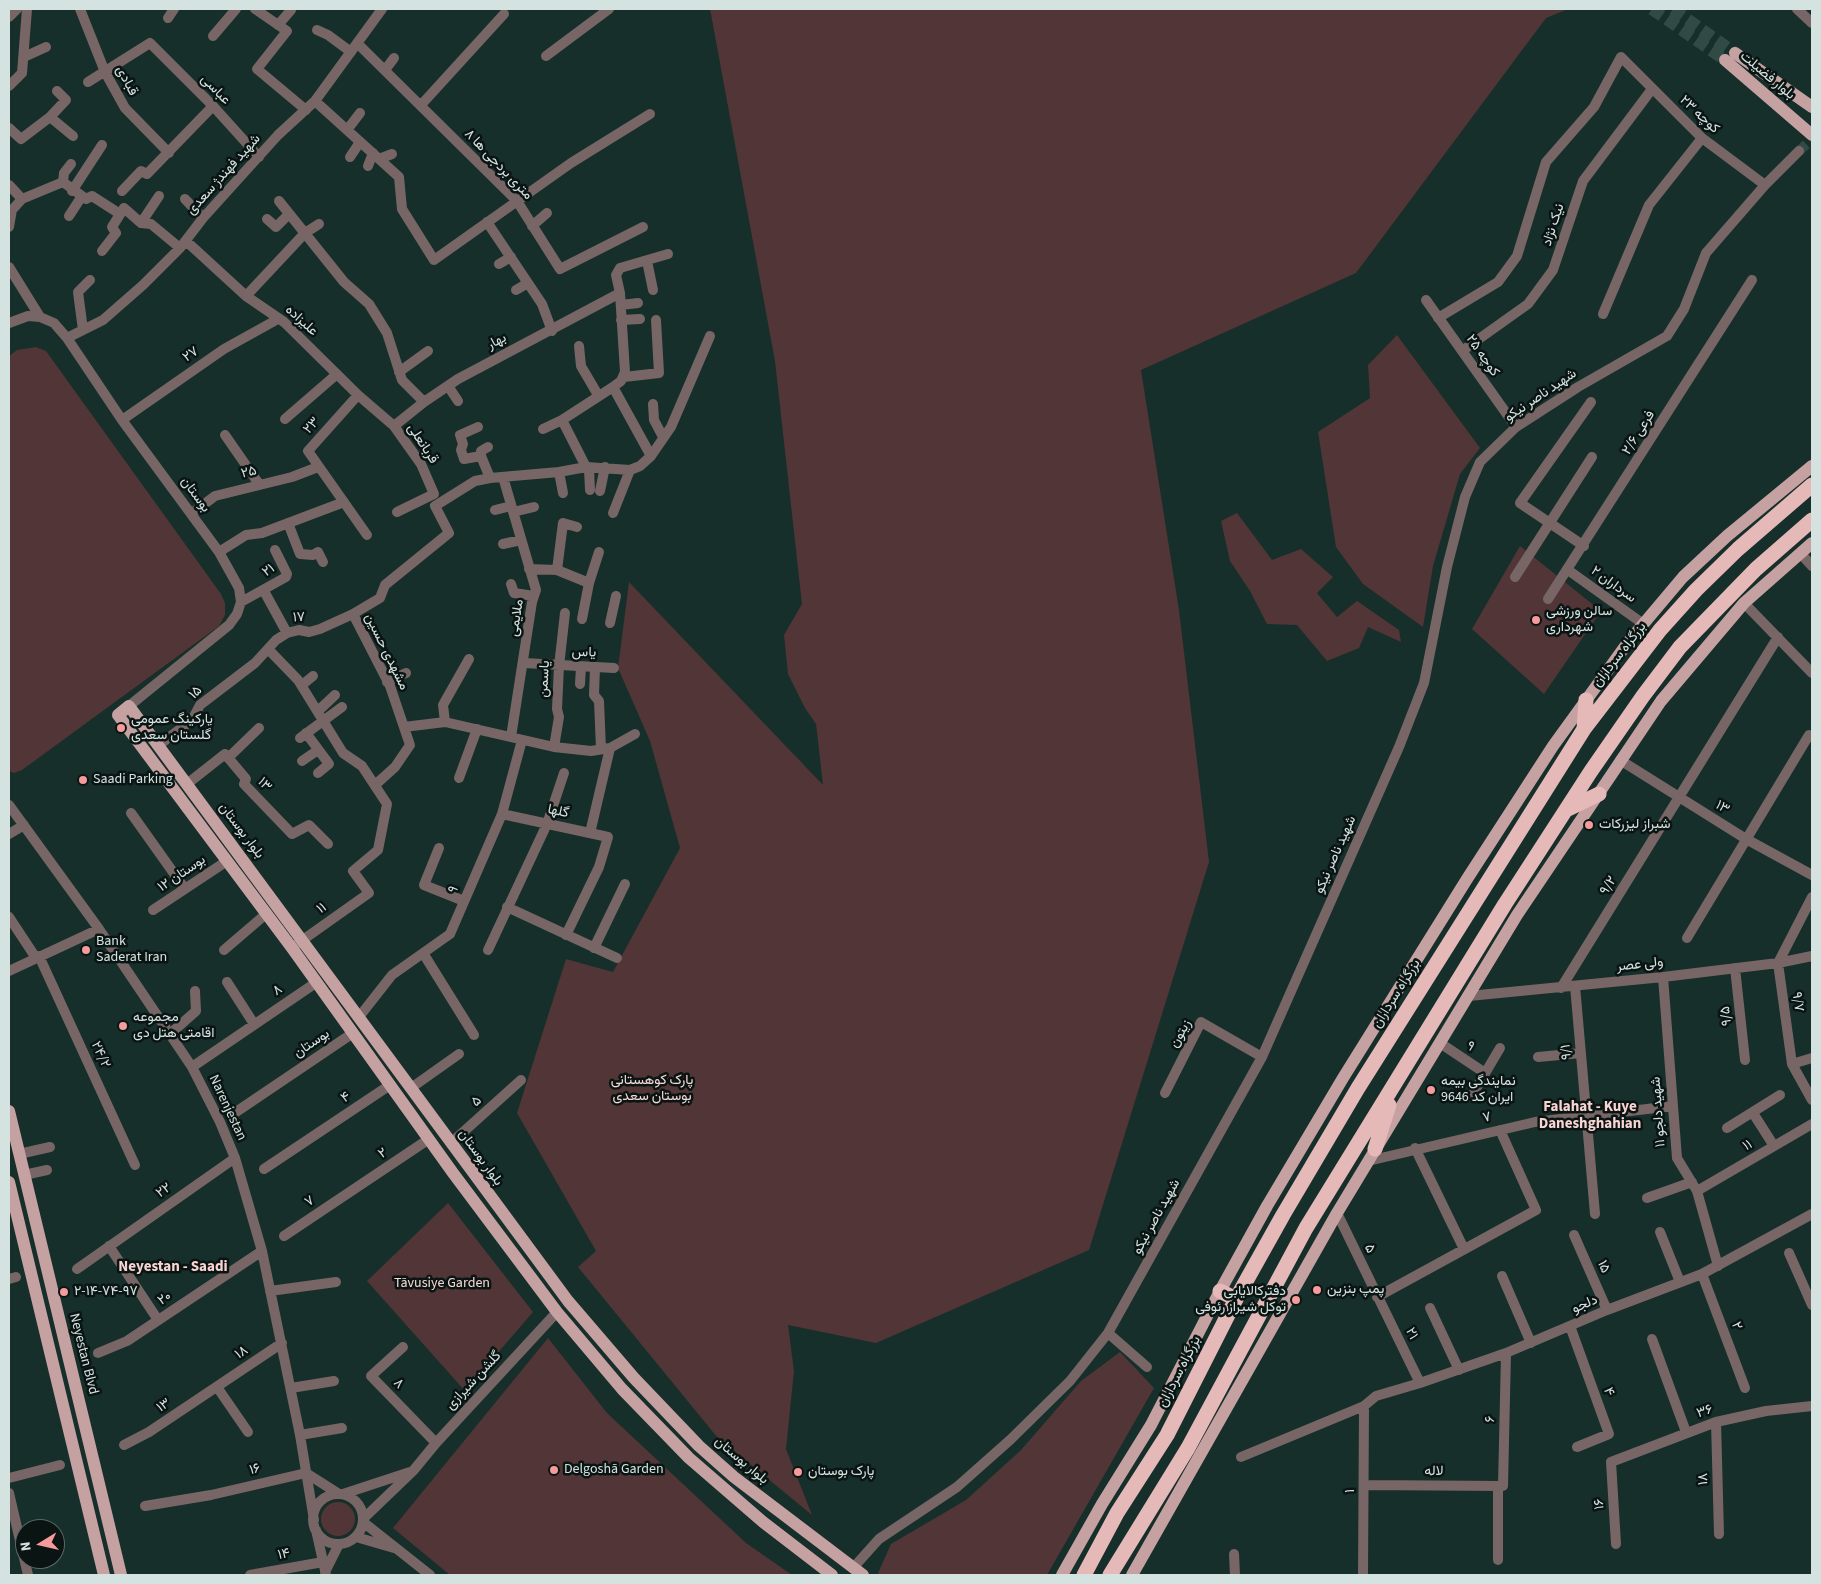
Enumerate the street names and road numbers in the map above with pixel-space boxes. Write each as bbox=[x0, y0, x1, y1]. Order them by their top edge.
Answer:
street label: بلوار فضیلت bbox=[1736, 48, 1798, 104]
street label: قبادی bbox=[111, 63, 141, 99]
street label: عباسی bbox=[196, 71, 234, 109]
street label: کوچه ۲۳ bbox=[1676, 92, 1722, 138]
street label: ۸ متری بردجی ها bbox=[460, 126, 536, 204]
street label: شهید فهندژ سعدی bbox=[183, 131, 265, 219]
street label: نیک نژاد bbox=[1539, 202, 1569, 248]
street label: علیزاده bbox=[281, 302, 321, 340]
street label: بهار bbox=[484, 330, 510, 354]
street label: کوچه ۲۵ bbox=[1462, 332, 1502, 380]
street label: ۲۷ bbox=[180, 344, 202, 366]
street label: شهید ناصر نیکو bbox=[1502, 366, 1580, 426]
street label: فرعی ۲/۶ bbox=[1619, 408, 1659, 458]
street label: ۲۳ bbox=[300, 414, 324, 438]
street label: قربانعلی bbox=[403, 421, 441, 467]
street label: ۲۵ bbox=[239, 463, 259, 483]
street label: بوستان bbox=[176, 474, 214, 516]
street label: ۲۱ bbox=[260, 561, 278, 581]
street label: سرداران ۲ bbox=[1587, 563, 1639, 607]
street label: ملایمی bbox=[506, 598, 528, 638]
street label: ۱۷ bbox=[292, 609, 306, 627]
street label: مشهدی حسین bbox=[360, 611, 412, 693]
street label: بزرگراه سرداران bbox=[1589, 619, 1651, 691]
street label: یاس bbox=[571, 644, 597, 662]
street label: یاسمن bbox=[536, 660, 554, 698]
street label: ۱۵ bbox=[186, 683, 206, 703]
street label: ۱۳ bbox=[253, 774, 275, 796]
street label: ۱۳ bbox=[1712, 797, 1732, 819]
street label: بلوار بوستان bbox=[215, 800, 267, 862]
street label: گلها bbox=[546, 802, 570, 822]
street label: شهید ناصر نیکو bbox=[1311, 814, 1361, 896]
street label: بوستان ۱۲ bbox=[155, 852, 209, 896]
street label: ۹/۲ bbox=[1597, 874, 1621, 898]
street label: ۹ bbox=[445, 884, 463, 896]
street label: ۱۱ bbox=[314, 900, 330, 918]
street label: ولی عصر bbox=[1616, 954, 1664, 976]
street label: بزرگراه سرداران bbox=[1369, 957, 1425, 1031]
street label: ۸ bbox=[270, 982, 286, 1000]
street label: ۹/۷ bbox=[1787, 991, 1807, 1013]
street label: ۹/۵ bbox=[1718, 1005, 1736, 1027]
street label: زیتون bbox=[1166, 1017, 1196, 1051]
street label: بوستان bbox=[291, 1026, 333, 1062]
street label: ۹ bbox=[1463, 1038, 1477, 1056]
street label: ۲۴/۲ bbox=[87, 1039, 113, 1071]
street label: ۹/۱ bbox=[1558, 1043, 1576, 1061]
street label: Narenjestan bbox=[204, 1072, 250, 1144]
street label: شهید دلجو ۱۱ bbox=[1648, 1076, 1670, 1148]
street label: ۴ bbox=[338, 1089, 354, 1107]
street label: ۵ bbox=[468, 1093, 486, 1111]
street label: ۷ bbox=[1481, 1109, 1493, 1127]
street label: بلوار بوستان bbox=[454, 1127, 506, 1189]
street label: ۱۱ bbox=[1740, 1137, 1756, 1155]
street label: ۲ bbox=[375, 1145, 391, 1163]
street label: شهید ناصر نیکو bbox=[1129, 1176, 1185, 1258]
street label: ۲۲ bbox=[153, 1180, 175, 1202]
street label: ۷ bbox=[302, 1193, 318, 1211]
street label: ۵ bbox=[1360, 1242, 1378, 1256]
street label: ۱۵ bbox=[1593, 1258, 1613, 1276]
street label: ۲۰ bbox=[155, 1288, 175, 1310]
street label: دلجو bbox=[1570, 1292, 1600, 1318]
street label: Neyestan Blvd bbox=[65, 1312, 101, 1396]
street label: ۲ bbox=[1727, 1320, 1745, 1332]
street label: ۲۱ bbox=[1401, 1325, 1421, 1343]
street label: بزرگراه سرداران bbox=[1155, 1333, 1205, 1411]
street label: ۱۸ bbox=[232, 1343, 252, 1363]
street label: گلشن شیرازی bbox=[443, 1348, 505, 1414]
street label: ۸ bbox=[389, 1375, 407, 1393]
street label: ۴ bbox=[1599, 1385, 1617, 1399]
street label: ۱۳ bbox=[154, 1395, 174, 1417]
street label: ۳۶ bbox=[1695, 1402, 1715, 1422]
street label: ۶ bbox=[1483, 1415, 1499, 1423]
street label: بلوار بوستان bbox=[710, 1434, 772, 1488]
street label: ۱۶ bbox=[248, 1461, 262, 1479]
street label: لاله bbox=[1424, 1463, 1444, 1481]
street label: ۱۸ bbox=[1695, 1473, 1713, 1485]
street label: ۱ bbox=[1343, 1489, 1359, 1493]
street label: ۱۶ bbox=[1591, 1498, 1609, 1510]
street label: ۱۴ bbox=[277, 1546, 291, 1564]

